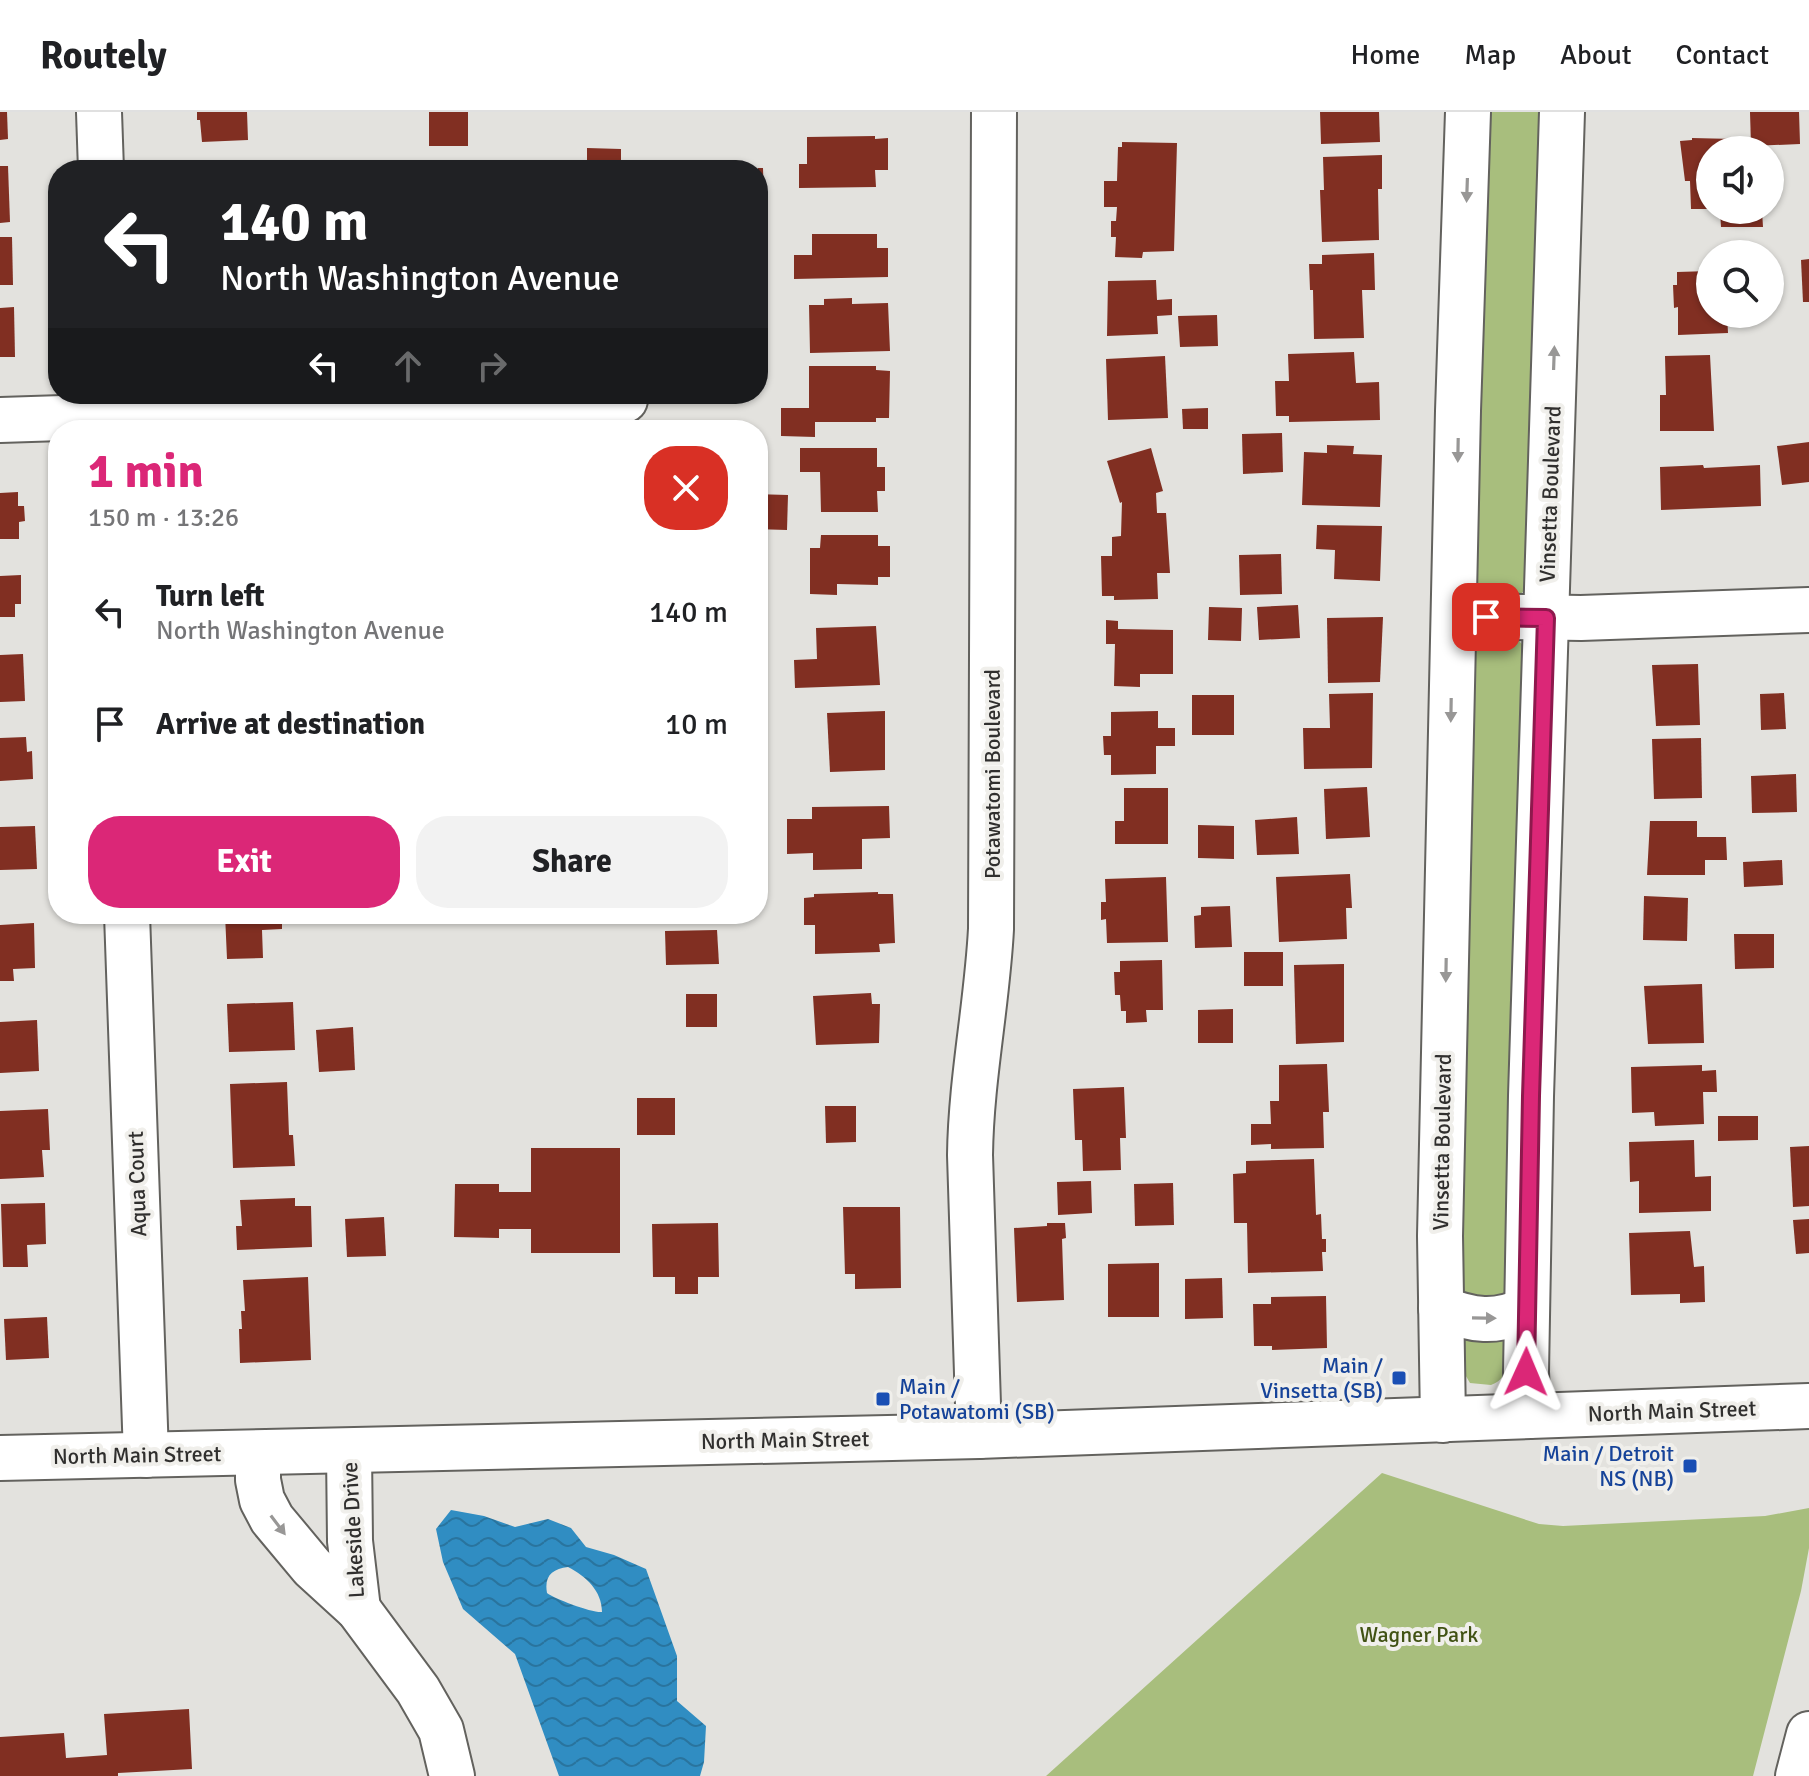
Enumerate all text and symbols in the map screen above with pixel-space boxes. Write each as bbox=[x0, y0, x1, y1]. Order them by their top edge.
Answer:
text: Routely bbox=[40, 32, 167, 79]
text: Home bbox=[1351, 38, 1420, 72]
text: Map bbox=[1464, 38, 1516, 72]
text: About bbox=[1560, 38, 1632, 72]
text: Contact bbox=[1676, 38, 1769, 72]
map controls bbox=[1696, 136, 1784, 328]
button: sound bbox=[1696, 136, 1784, 224]
one-way arrow bbox=[1460, 178, 1473, 203]
text: 140 m bbox=[220, 187, 368, 256]
icon: left bbox=[88, 192, 192, 296]
button: search bbox=[1696, 240, 1784, 328]
text: North Washington Avenue bbox=[220, 256, 620, 301]
icon: left bbox=[302, 344, 346, 388]
icon: ahead bbox=[386, 344, 430, 388]
icon: right bbox=[470, 344, 514, 388]
one-way arrow bbox=[1548, 345, 1561, 370]
street label: Vinsetta Boulevard bbox=[1533, 405, 1567, 583]
one-way arrow bbox=[1451, 438, 1464, 463]
text: 1 min bbox=[88, 442, 204, 501]
button: close bbox=[644, 446, 728, 530]
text: 150 m · 13:26 bbox=[88, 502, 239, 534]
text: Turn left bbox=[156, 578, 265, 615]
pin bbox=[1452, 583, 1520, 651]
icon: left bbox=[88, 590, 132, 634]
text: 140 m bbox=[649, 594, 728, 631]
icon: arrive bbox=[1464, 595, 1508, 639]
text: North Washington Avenue bbox=[156, 615, 445, 647]
street label: Potawatomi Boulevard bbox=[979, 669, 1006, 879]
one-way arrow bbox=[1445, 698, 1458, 723]
icon: arrive bbox=[88, 702, 132, 746]
text: Arrive at destination bbox=[156, 706, 425, 743]
text: 10 m bbox=[665, 706, 728, 743]
button: Exit bbox=[88, 816, 400, 908]
button: Share bbox=[416, 816, 728, 908]
one-way arrow bbox=[1440, 958, 1452, 983]
street label: Vinsetta Boulevard bbox=[1427, 1053, 1457, 1231]
street label: Aqua Court bbox=[122, 1130, 152, 1237]
one-way arrow bbox=[1472, 1312, 1497, 1325]
position arrow bbox=[1484, 1330, 1568, 1414]
place label: Main / Vinsetta (SB) bbox=[1260, 1352, 1384, 1404]
marker: Main / Vinsetta (SB) bbox=[1390, 1369, 1408, 1387]
place label: Main / Potawatomi (SB) bbox=[899, 1373, 1055, 1425]
marker: Main / Potawatomi (SB) bbox=[874, 1390, 892, 1408]
street label: North Main Street bbox=[1587, 1395, 1757, 1427]
street label: North Main Street bbox=[701, 1425, 870, 1455]
street label: North Main Street bbox=[53, 1440, 222, 1470]
place label: Main / Detroit NS (NB) bbox=[1542, 1440, 1674, 1492]
marker: Main / Detroit NS (NB) bbox=[1681, 1457, 1699, 1475]
street label: Lakeside Drive bbox=[336, 1461, 370, 1599]
one-way arrow bbox=[270, 1515, 286, 1535]
park label: Wagner Park bbox=[1360, 1621, 1478, 1648]

